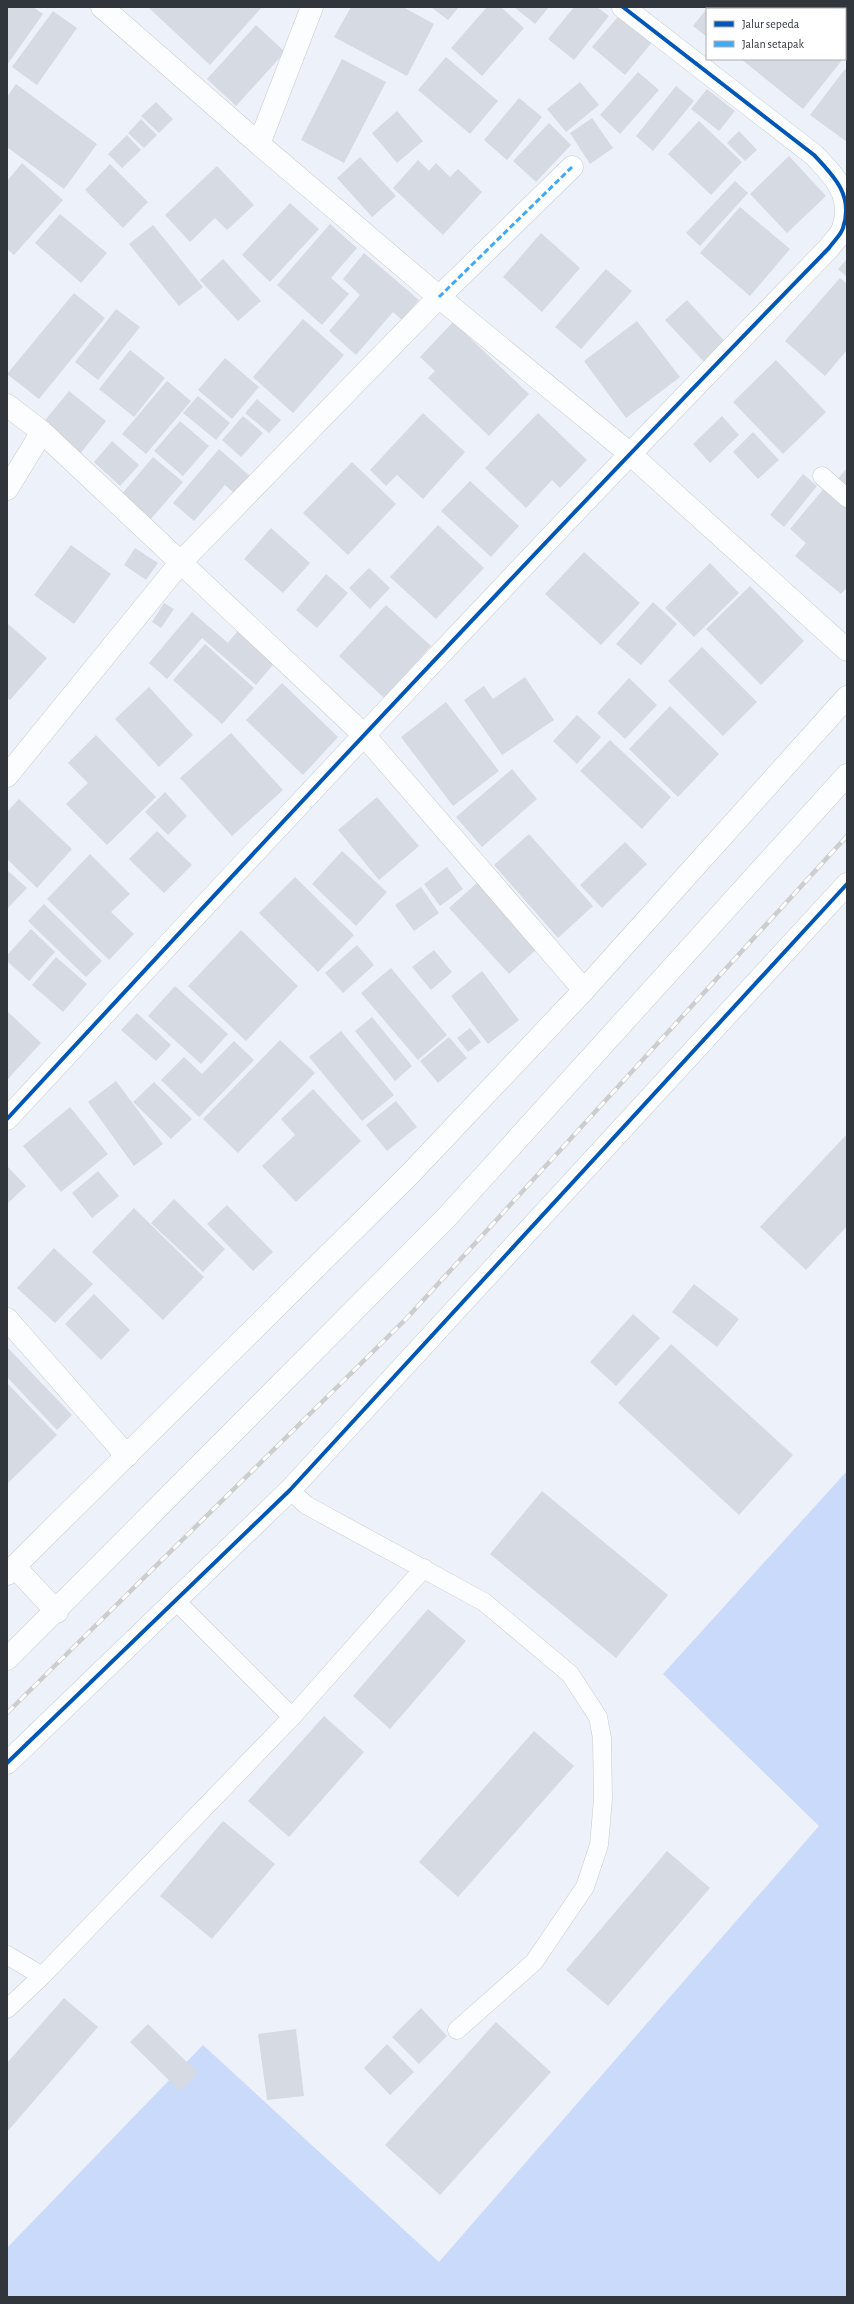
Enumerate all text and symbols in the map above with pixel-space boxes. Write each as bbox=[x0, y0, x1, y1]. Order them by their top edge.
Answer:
legend bbox=[706, 8, 846, 60]
text: Jalur sepeda bbox=[742, 18, 800, 30]
text: Jalan setapak bbox=[742, 38, 805, 50]

